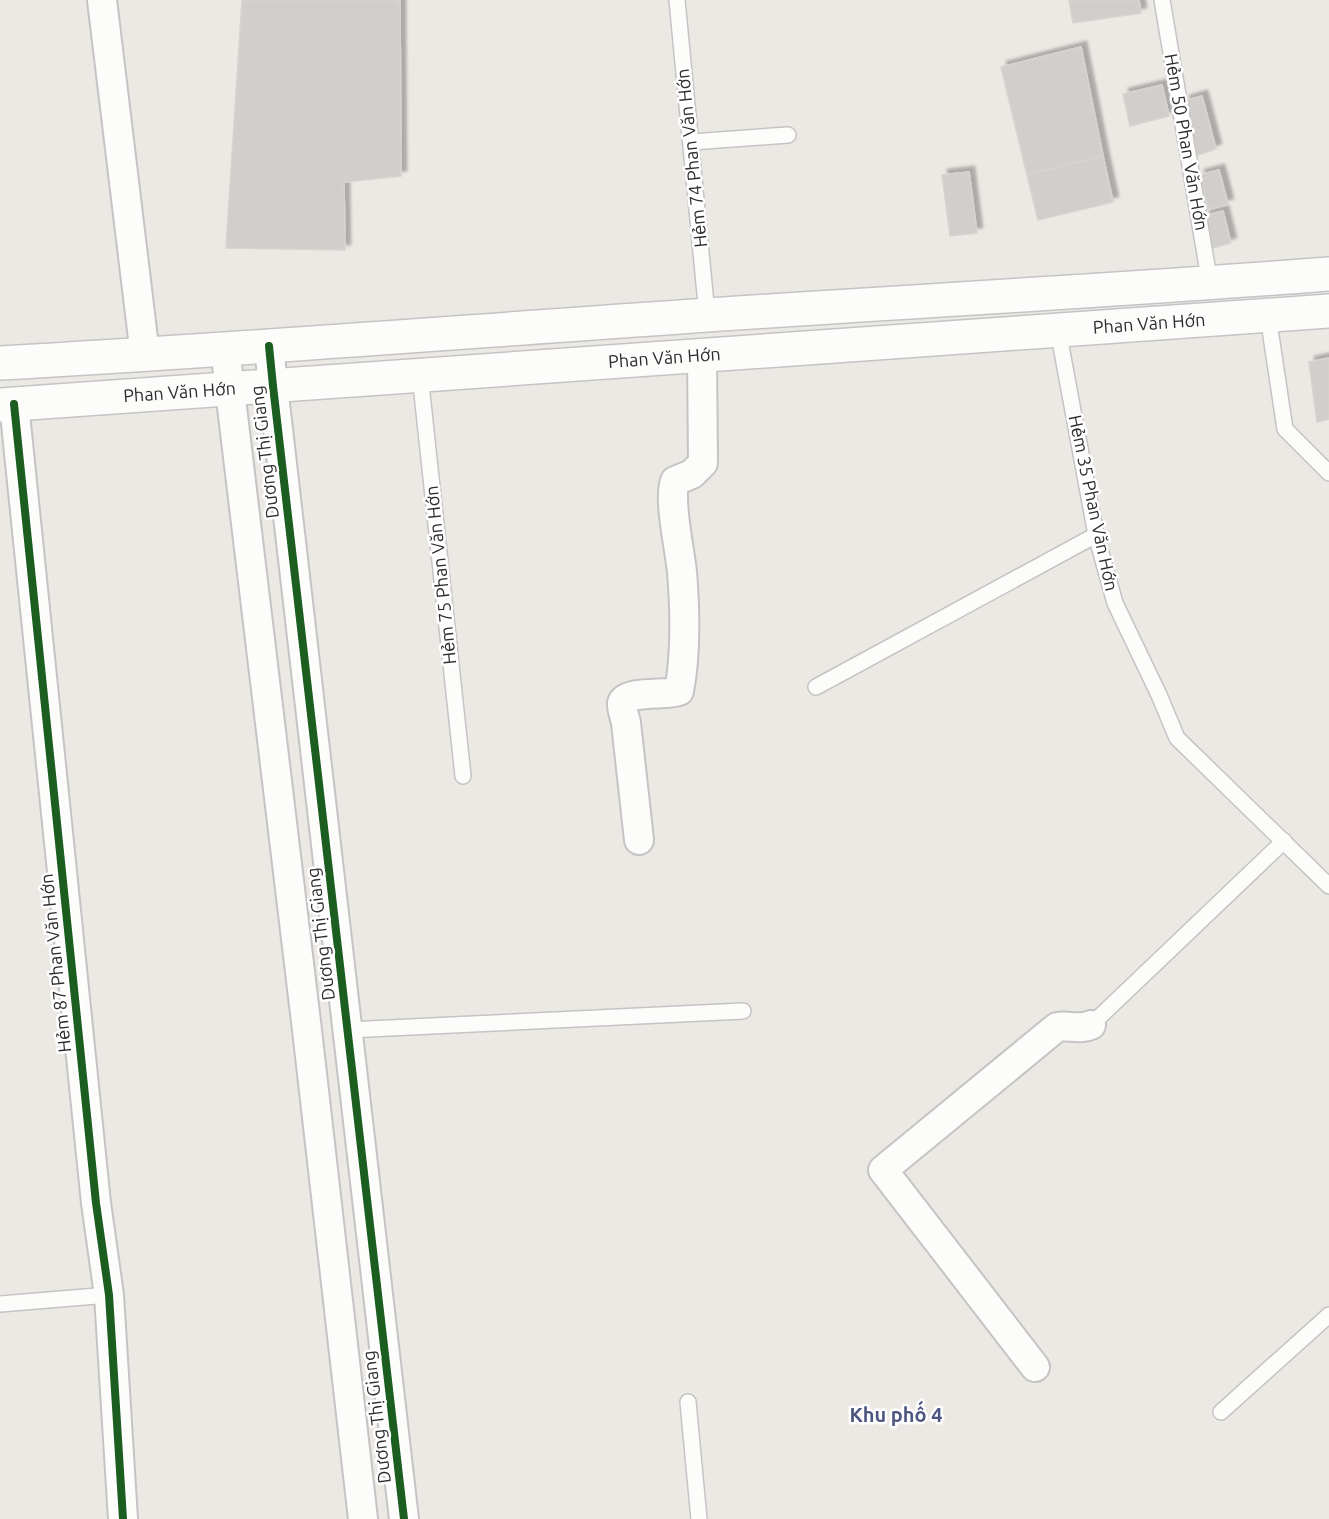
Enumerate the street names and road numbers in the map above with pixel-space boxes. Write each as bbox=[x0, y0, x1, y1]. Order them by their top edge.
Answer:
street label: Hẻm 50 Phan Văn Hớn bbox=[1162, 52, 1212, 232]
street label: Hẻm 74 Phan Văn Hớn bbox=[672, 68, 710, 248]
street label: Phan Văn Hớn bbox=[1092, 309, 1206, 337]
street label: Phan Văn Hớn bbox=[607, 343, 721, 371]
street label: Phan Văn Hớn bbox=[122, 377, 237, 405]
street label: Dương Thị Giang bbox=[246, 385, 282, 520]
street label: Hẻm 35 Phan Văn Hớn bbox=[1066, 413, 1122, 593]
street label: Hẻm 75 Phan Văn Hớn bbox=[421, 485, 459, 665]
street label: Dương Thị Giang bbox=[302, 867, 338, 1002]
street label: Hẻm 87 Phan Văn Hớn bbox=[36, 873, 74, 1053]
street label: Dương Thị Giang bbox=[358, 1350, 394, 1485]

